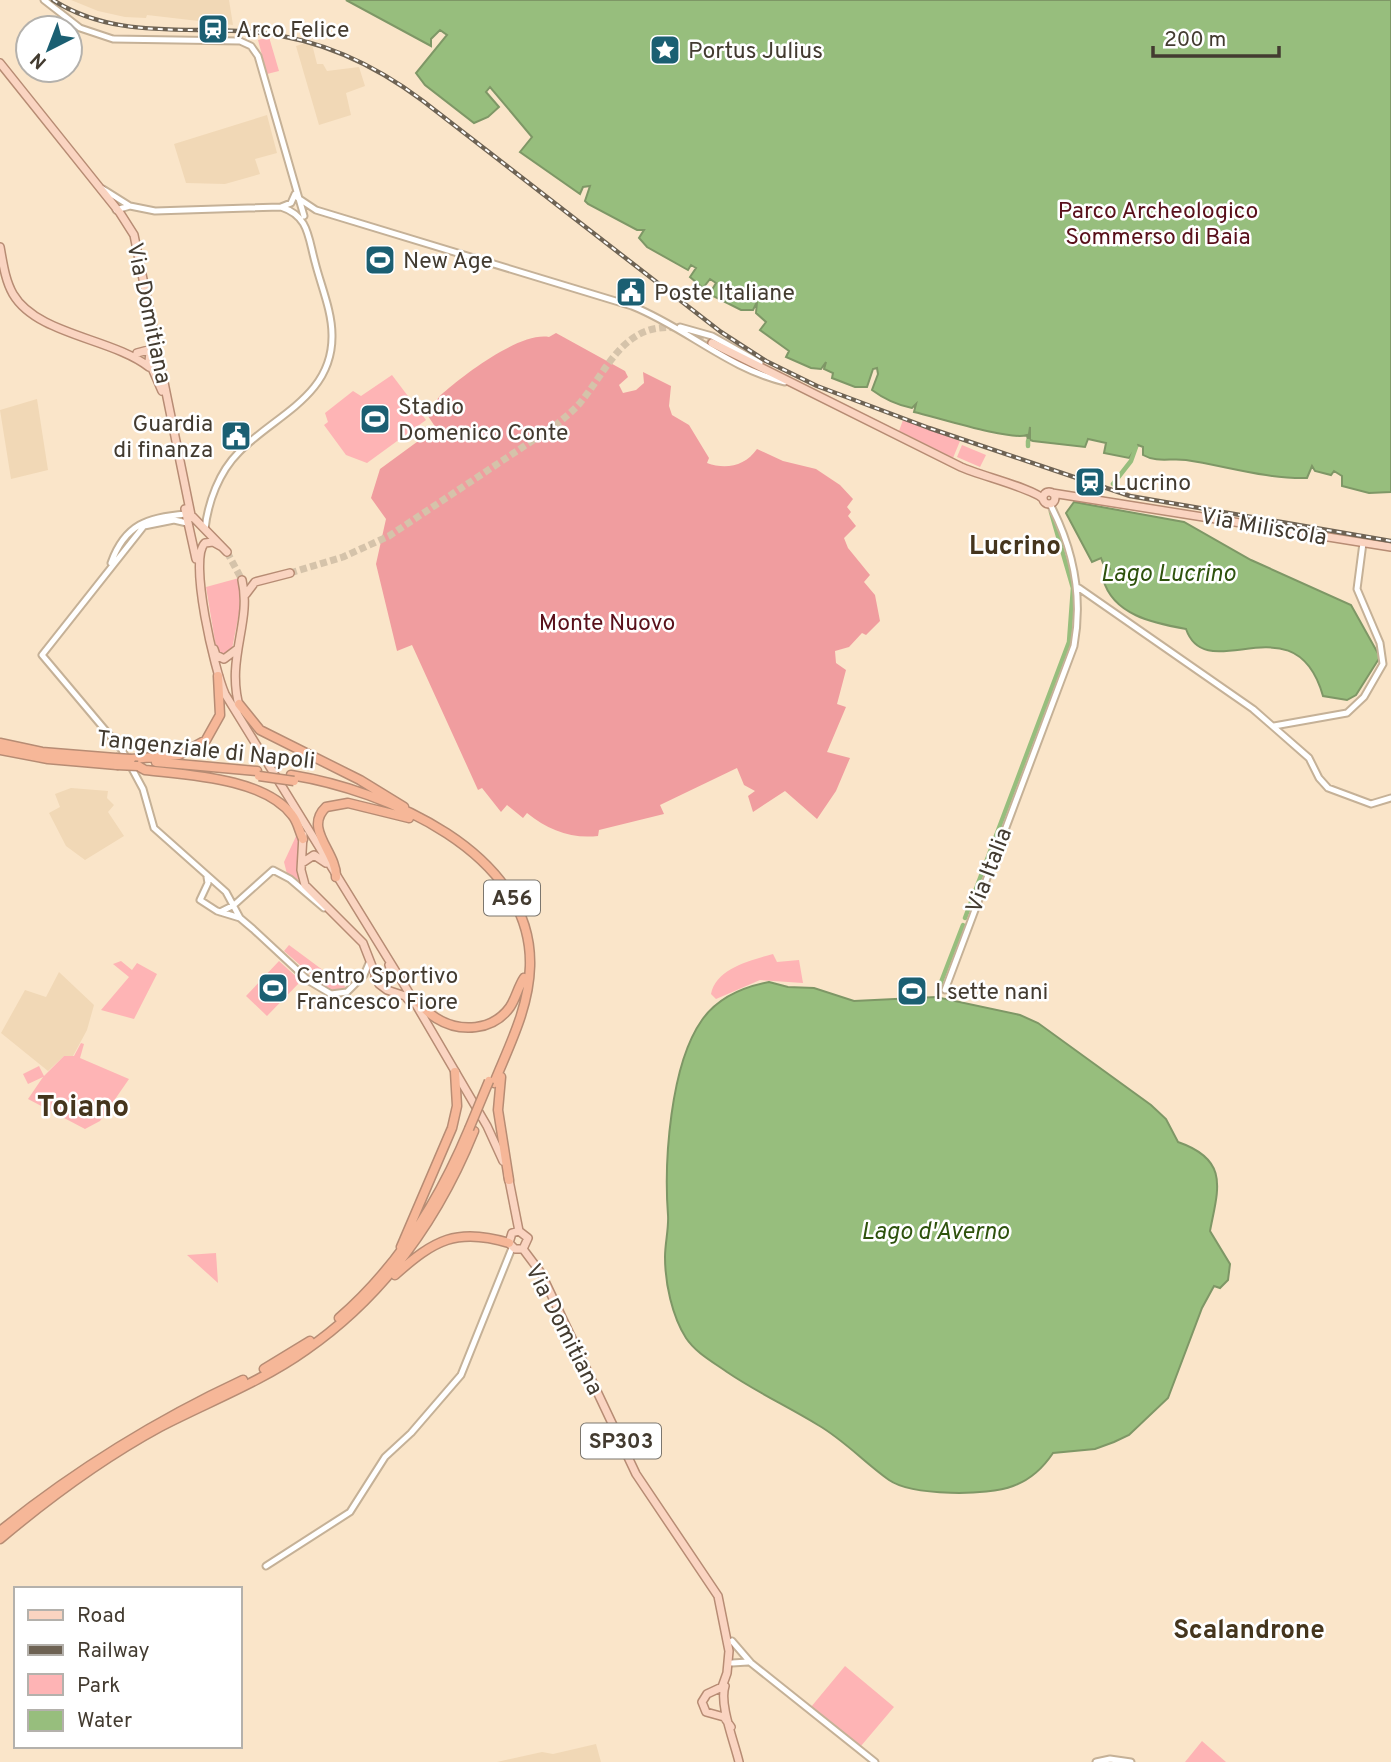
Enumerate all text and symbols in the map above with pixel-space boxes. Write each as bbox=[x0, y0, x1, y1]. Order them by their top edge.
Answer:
station icon: Arco Felice bbox=[196, 12, 230, 46]
north arrow bbox=[14, 14, 84, 84]
scale bar bbox=[1153, 14, 1279, 58]
place label: Arco Felice bbox=[236, 17, 349, 46]
text: 200 m bbox=[1164, 27, 1226, 54]
place icon: Portus Julius bbox=[648, 33, 682, 67]
place label: Portus Julius bbox=[688, 38, 823, 67]
text: N bbox=[26, 47, 52, 74]
park label: Parco Archeologico Sommerso di Baia bbox=[1058, 198, 1258, 253]
street label: Via Domitiana bbox=[118, 240, 177, 387]
sports icon: New Age bbox=[363, 243, 397, 277]
place label: New Age bbox=[403, 248, 493, 277]
public building icon: Poste Italiane bbox=[614, 275, 648, 309]
place label: Poste Italiane bbox=[654, 280, 795, 309]
place label: Stadio Domenico Conte bbox=[398, 394, 568, 449]
sports icon: Stadio Domenico Conte bbox=[358, 402, 392, 436]
place label: Guardia di finanza bbox=[113, 411, 213, 466]
public building icon: Guardia di finanza bbox=[219, 419, 253, 453]
station icon: Lucrino bbox=[1073, 465, 1107, 499]
place label: Lucrino bbox=[1113, 470, 1191, 499]
street label: Via Miliscola bbox=[1198, 503, 1329, 554]
district label: Lucrino bbox=[969, 531, 1061, 564]
water label: Lago Lucrino bbox=[1100, 560, 1236, 590]
park label: Monte Nuovo bbox=[539, 610, 675, 639]
street label: Tangenziale di Napoli bbox=[95, 726, 316, 777]
street label: Via Italia bbox=[961, 824, 1020, 918]
road number: A56 bbox=[484, 880, 540, 916]
place label: Centro Sportivo Francesco Fiore bbox=[296, 963, 458, 1018]
sports icon: Centro Sportivo Francesco Fiore bbox=[256, 971, 290, 1005]
sports icon: I sette nani bbox=[895, 974, 929, 1008]
place label: I sette nani bbox=[935, 979, 1048, 1008]
district label: Toiano bbox=[37, 1090, 129, 1127]
water label: Lago d'Averno bbox=[861, 1218, 1009, 1248]
street label: Via Domitiana bbox=[517, 1260, 608, 1401]
road number: SP303 bbox=[581, 1424, 661, 1458]
legend bbox=[14, 1587, 242, 1748]
text: Road bbox=[77, 1603, 126, 1630]
district label: Scalandrone bbox=[1173, 1615, 1325, 1648]
text: Railway bbox=[77, 1638, 150, 1665]
text: Park bbox=[77, 1673, 120, 1700]
text: Water bbox=[77, 1708, 132, 1735]

